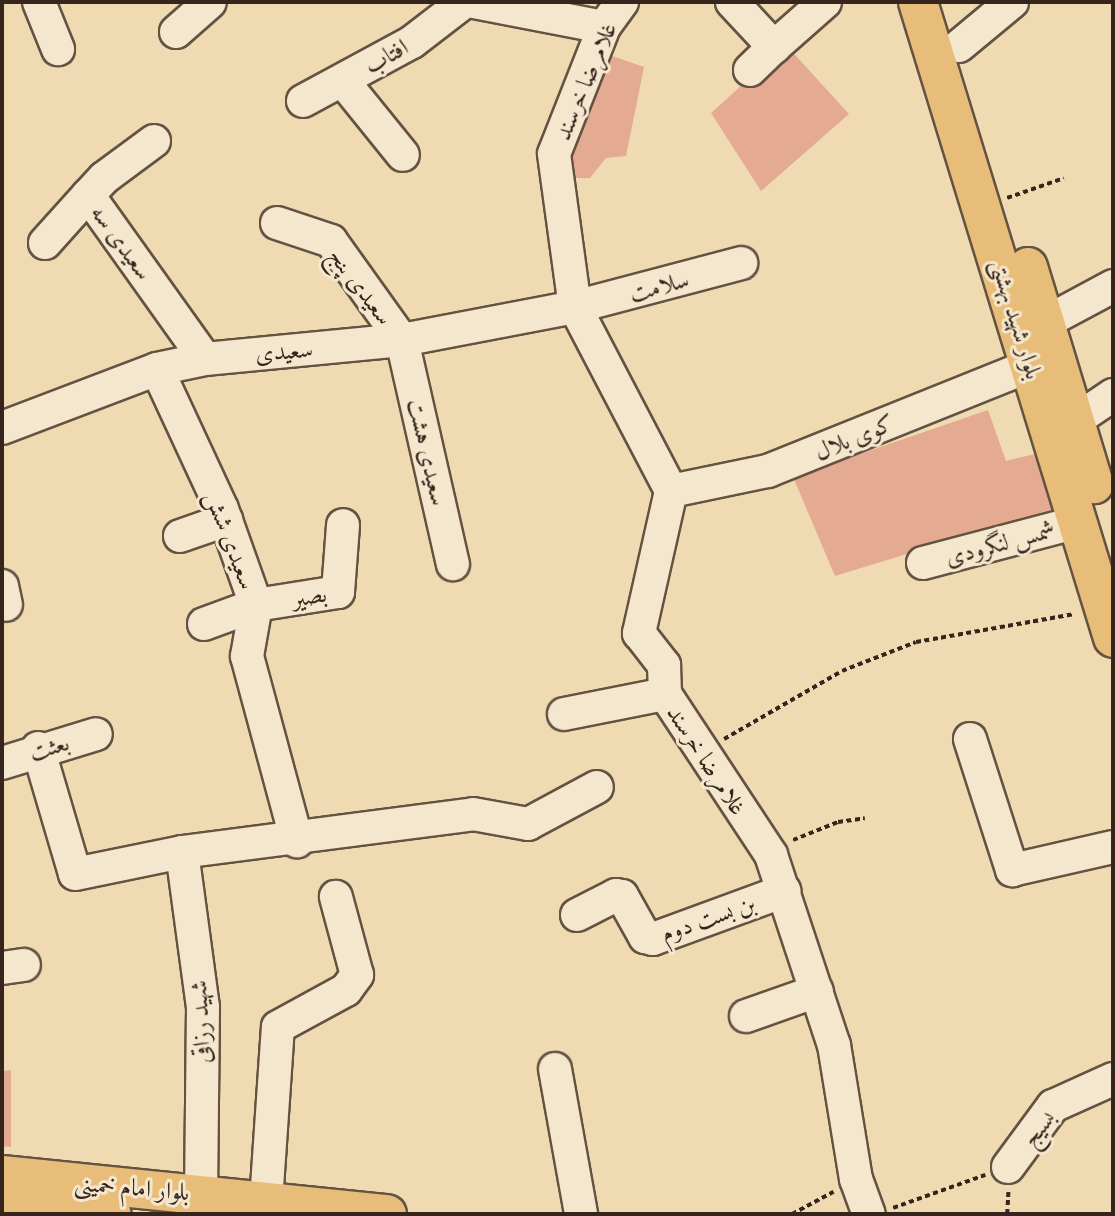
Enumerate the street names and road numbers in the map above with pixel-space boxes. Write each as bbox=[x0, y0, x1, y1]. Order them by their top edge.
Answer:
street label: غلامرضا خرسند bbox=[547, 18, 623, 144]
street label: افتاب bbox=[359, 32, 413, 80]
street label: سعیدی سه bbox=[85, 199, 159, 285]
street label: سعیدی پنج bbox=[323, 242, 399, 330]
street label: بلوار شهید بهشتی bbox=[985, 256, 1049, 382]
street label: سلامت bbox=[626, 264, 692, 308]
street label: سعیدی bbox=[254, 334, 314, 368]
street label: سعیدی هشت bbox=[402, 396, 454, 508]
street label: کوی بلال bbox=[810, 408, 898, 466]
street label: سعیدی شش bbox=[199, 487, 263, 593]
street label: شمس لنگرودی bbox=[942, 515, 1058, 571]
street label: بصیر bbox=[289, 579, 329, 613]
street label: غلامرضا خرسند bbox=[661, 700, 753, 820]
street label: بعثت bbox=[25, 727, 73, 767]
street label: بن بست دوم bbox=[657, 888, 759, 948]
street label: شهید رزاقی bbox=[183, 980, 217, 1064]
street label: بسیج bbox=[1015, 1104, 1061, 1152]
street label: بلوار امام خمینی bbox=[73, 1168, 191, 1206]

